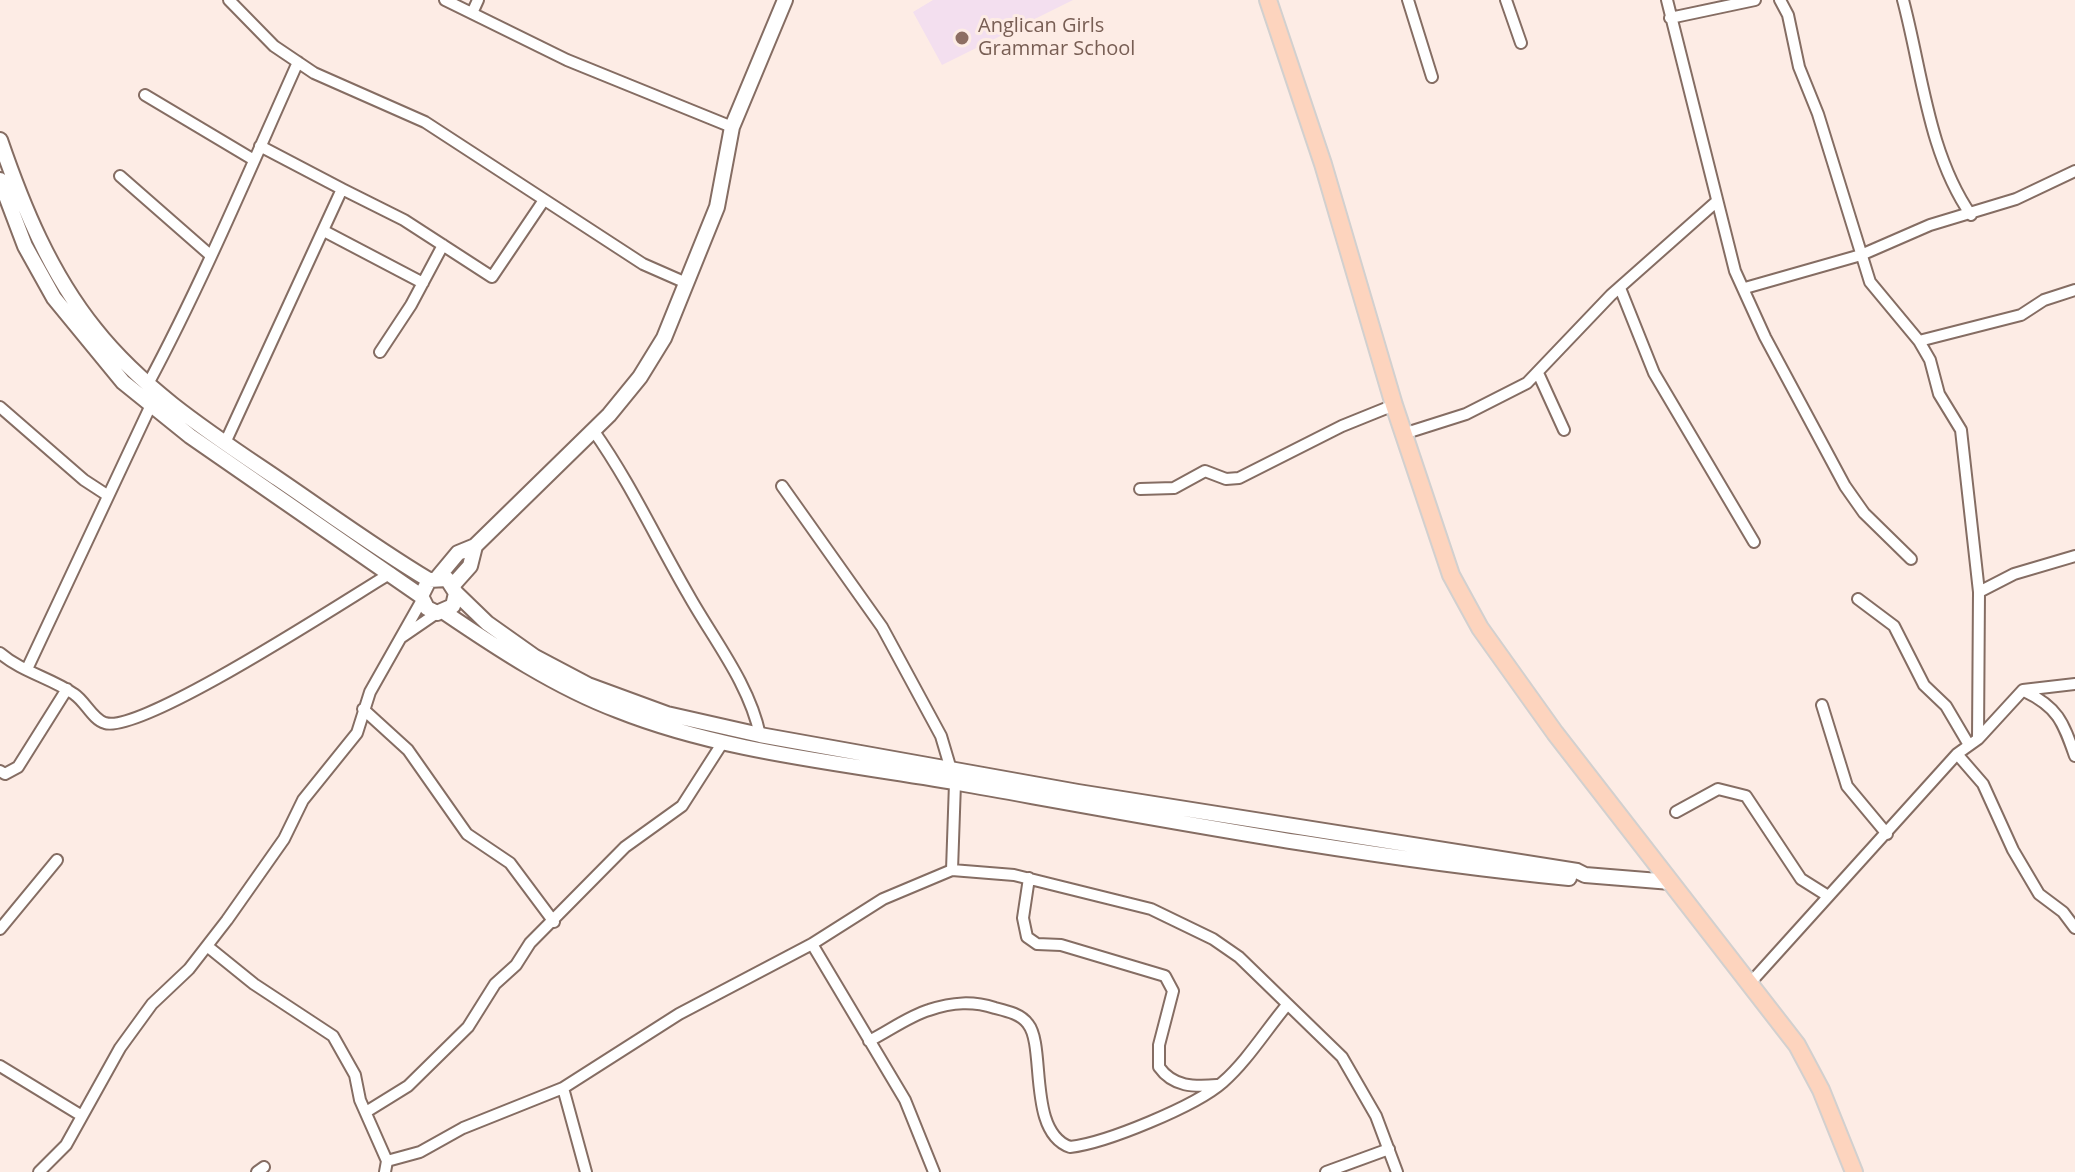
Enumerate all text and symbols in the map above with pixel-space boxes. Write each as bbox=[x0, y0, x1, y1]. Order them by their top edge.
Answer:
place label: Anglican Girls Grammar School bbox=[978, 14, 1135, 61]
marker: Anglican Girls Grammar School bbox=[953, 29, 971, 47]

